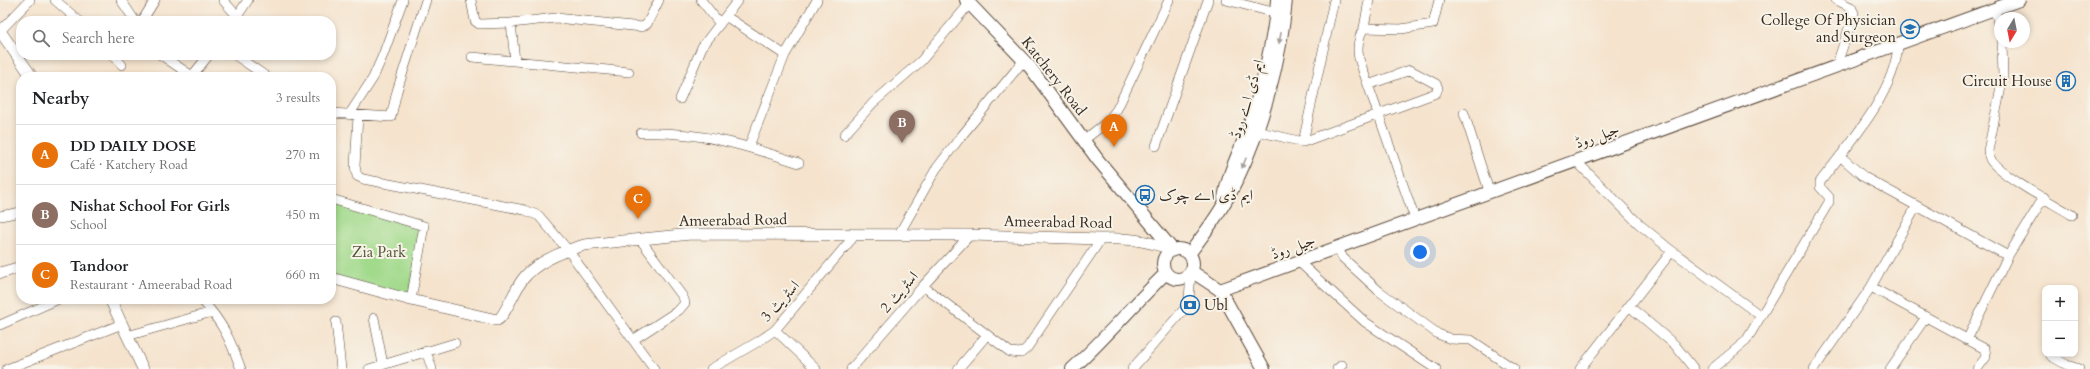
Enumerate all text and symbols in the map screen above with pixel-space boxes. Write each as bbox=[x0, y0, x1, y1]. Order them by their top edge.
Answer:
place label: College Of Physician and Surgeon bbox=[1761, 10, 1896, 47]
north arrow bbox=[1994, 12, 2030, 48]
search box bbox=[16, 16, 336, 60]
school or university icon: College Of Physician and Surgeon bbox=[1899, 18, 1921, 40]
icon: search bbox=[30, 27, 52, 49]
text: Search here bbox=[62, 28, 135, 48]
one-way arrow bbox=[1277, 32, 1283, 45]
street label: Katchery Road bbox=[1017, 33, 1091, 119]
street label: ایم ڈی اے روڈ bbox=[1225, 57, 1271, 142]
building icon: Circuit House bbox=[2055, 70, 2077, 92]
place label: Circuit House bbox=[1962, 71, 2052, 91]
text: Nearby bbox=[32, 87, 89, 110]
text: 3 results bbox=[276, 89, 320, 107]
pin: B bbox=[889, 110, 915, 143]
pin: A bbox=[1101, 114, 1127, 147]
street label: جیل روڈ bbox=[1572, 119, 1622, 154]
text: DD DAILY DOSE bbox=[70, 136, 196, 156]
text: A bbox=[40, 146, 50, 164]
text: 270 m bbox=[286, 146, 320, 164]
text: Café · Katchery Road bbox=[70, 156, 188, 174]
one-way arrow bbox=[1240, 157, 1246, 169]
bus stop icon: ایم ڈی اے چوک bbox=[1134, 184, 1156, 206]
place label: ایم ڈی اے چوک bbox=[1159, 185, 1253, 208]
pin: C bbox=[625, 186, 651, 219]
text: Nishat School For Girls bbox=[70, 196, 230, 216]
text: B bbox=[40, 206, 50, 224]
text: 450 m bbox=[286, 206, 320, 224]
street label: Ameerabad Road bbox=[679, 209, 787, 231]
street label: Ameerabad Road bbox=[1004, 211, 1112, 233]
text: School bbox=[70, 216, 107, 234]
street label: جیل روڈ bbox=[1268, 230, 1318, 265]
park label: Zia Park bbox=[352, 242, 406, 262]
your location bbox=[1410, 242, 1430, 262]
text: Tandoor bbox=[70, 256, 128, 276]
text: C bbox=[40, 266, 50, 284]
text: 660 m bbox=[286, 266, 320, 284]
street label: اسٹریٹ 2 bbox=[875, 267, 923, 317]
text: Restaurant · Ameerabad Road bbox=[70, 276, 232, 294]
street label: اسٹریٹ 3 bbox=[756, 276, 804, 326]
map controls bbox=[2042, 285, 2078, 357]
button: + bbox=[2042, 285, 2078, 321]
bank icon: Ubl bbox=[1179, 294, 1201, 316]
place label: Ubl bbox=[1204, 295, 1228, 315]
button: − bbox=[2042, 321, 2078, 357]

